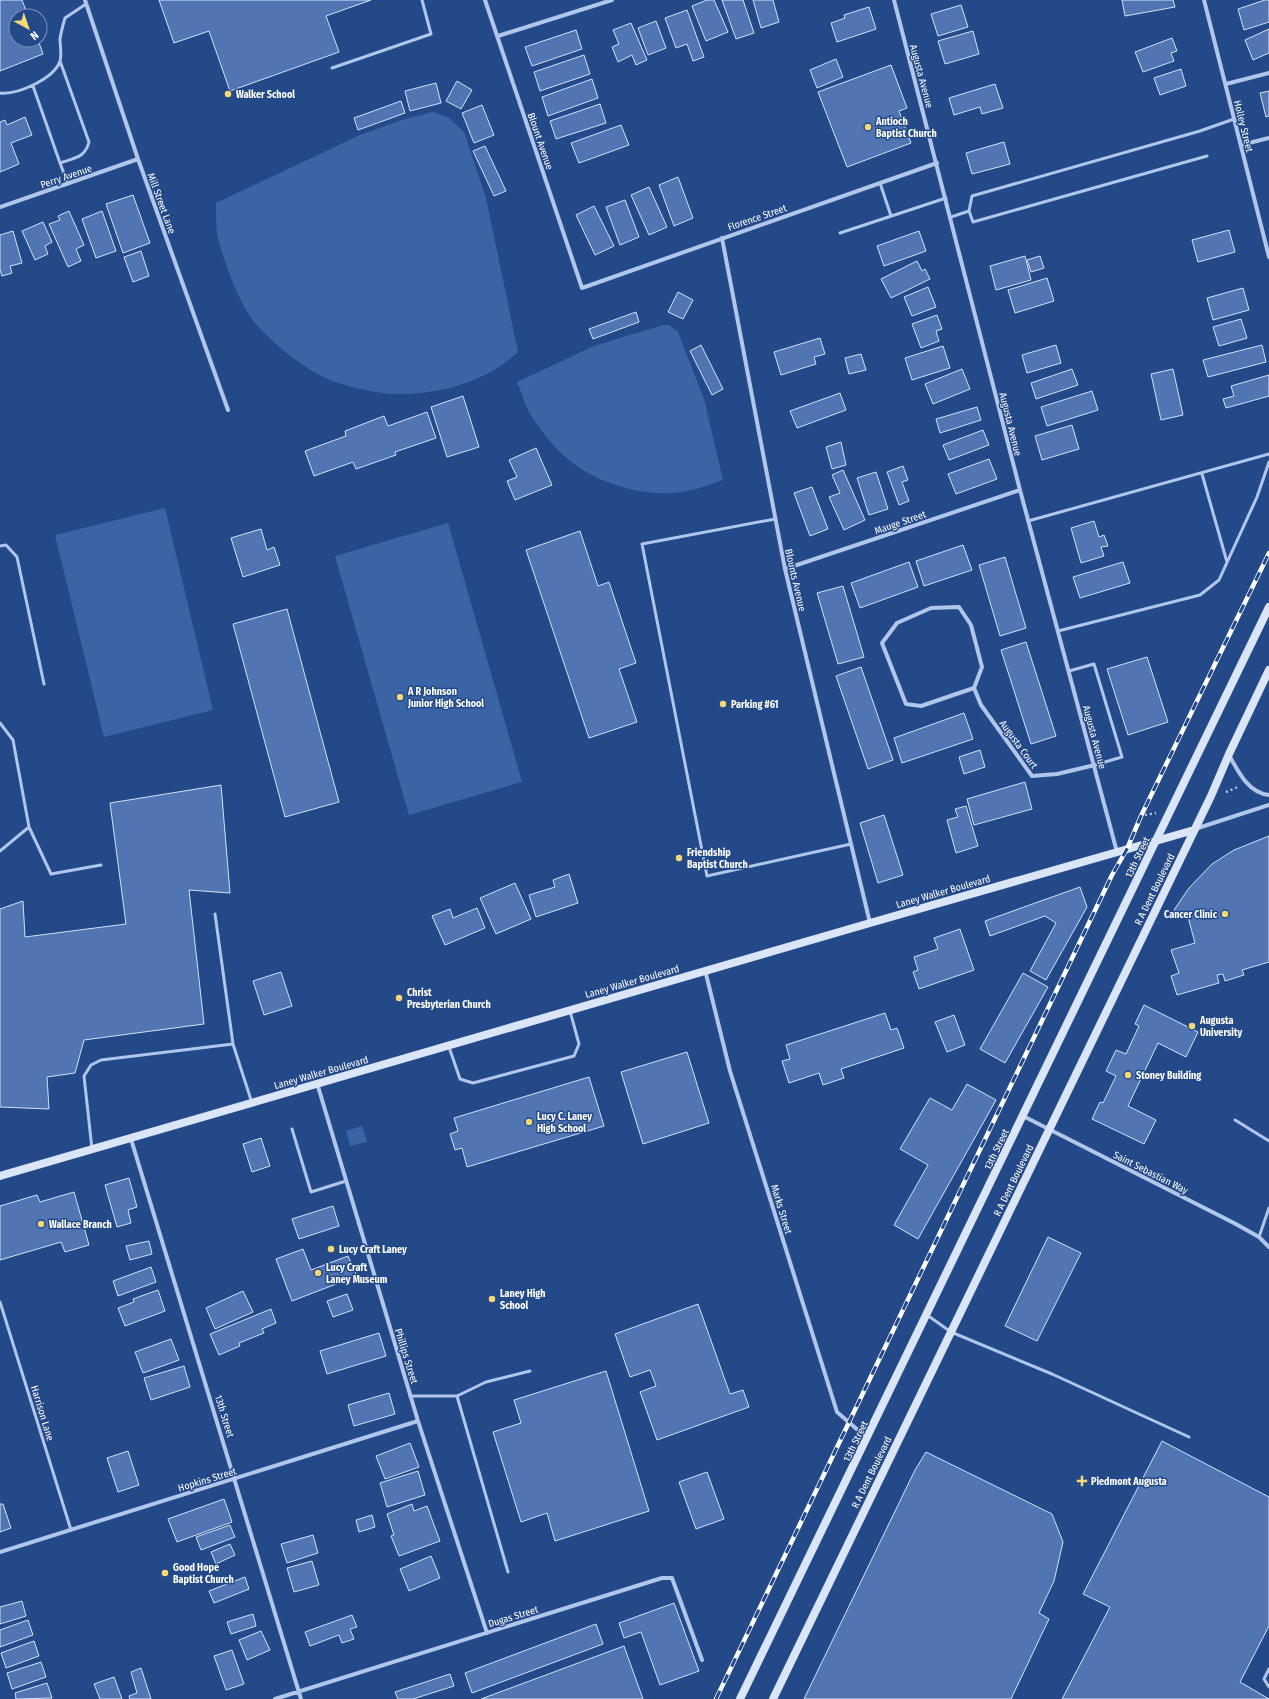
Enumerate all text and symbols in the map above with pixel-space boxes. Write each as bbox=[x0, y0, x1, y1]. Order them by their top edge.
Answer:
north arrow bbox=[8, 8, 48, 48]
text: N bbox=[27, 28, 41, 42]
street label: Augusta Avenue bbox=[907, 43, 935, 109]
marker: Walker School bbox=[223, 89, 233, 99]
place label: Walker School bbox=[236, 89, 295, 101]
street label: Holley Street bbox=[1231, 99, 1255, 154]
street label: Blount Avenue bbox=[525, 111, 555, 171]
place label: Antioch Baptist Church bbox=[875, 116, 937, 140]
marker: Antioch Baptist Church bbox=[863, 122, 873, 132]
street label: Perry Avenue bbox=[39, 163, 94, 191]
street label: Mill Street Lane bbox=[145, 171, 178, 235]
street label: Florence Street bbox=[726, 202, 789, 234]
street label: Augusta Avenue bbox=[996, 391, 1024, 457]
street label: Mauge Street bbox=[873, 508, 928, 537]
street label: Blounts Avenue bbox=[782, 548, 808, 613]
place label: A R Johnson Junior High School bbox=[407, 686, 484, 710]
marker: A R Johnson Junior High School bbox=[395, 692, 405, 702]
marker: Parking #61 bbox=[718, 699, 728, 709]
place label: Parking #61 bbox=[731, 699, 779, 711]
street label: Augusta Avenue bbox=[1080, 704, 1108, 770]
street label: Augusta Court bbox=[997, 718, 1040, 772]
street label: 13th Street bbox=[1123, 834, 1153, 880]
place label: Friendship Baptist Church bbox=[687, 847, 748, 871]
street label: R A Dent Boulevard bbox=[1132, 852, 1177, 927]
marker: Friendship Baptist Church bbox=[674, 853, 684, 863]
street label: Laney Walker Boulevard bbox=[895, 873, 992, 911]
place label: Cancer Clinic bbox=[1164, 909, 1218, 921]
marker: Cancer Clinic bbox=[1220, 909, 1230, 919]
street label: Laney Walker Boulevard bbox=[584, 963, 681, 1001]
place label: Christ Presbyterian Church bbox=[407, 987, 491, 1011]
marker: Christ Presbyterian Church bbox=[394, 993, 404, 1003]
place label: Augusta University bbox=[1199, 1015, 1242, 1039]
marker: Augusta University bbox=[1187, 1021, 1197, 1031]
street label: Laney Walker Boulevard bbox=[273, 1054, 370, 1092]
marker: Stoney Building bbox=[1123, 1070, 1133, 1080]
place label: Stoney Building bbox=[1136, 1070, 1201, 1082]
place label: Lucy C. Laney High School bbox=[537, 1111, 592, 1135]
marker: Lucy C. Laney High School bbox=[524, 1117, 534, 1127]
street label: 13th Street bbox=[982, 1126, 1012, 1172]
street label: R A Dent Boulevard bbox=[991, 1143, 1036, 1218]
street label: Saint Sebastian Way bbox=[1111, 1149, 1190, 1197]
street label: Marks Street bbox=[768, 1183, 794, 1236]
marker: Wallace Branch bbox=[36, 1219, 46, 1229]
place label: Wallace Branch bbox=[49, 1219, 112, 1231]
marker: Lucy Craft Laney bbox=[326, 1244, 336, 1254]
place label: Lucy Craft Laney bbox=[339, 1244, 407, 1256]
place label: Lucy Craft Laney Museum bbox=[326, 1262, 388, 1286]
marker: Lucy Craft Laney Museum bbox=[313, 1268, 323, 1278]
place label: Laney High School bbox=[500, 1288, 545, 1312]
marker: Laney High School bbox=[487, 1294, 497, 1304]
street label: Phillips Street bbox=[392, 1327, 420, 1386]
street label: Harrison Lane bbox=[28, 1384, 56, 1442]
street label: 13th Street bbox=[212, 1394, 236, 1440]
street label: 13th Street bbox=[841, 1418, 871, 1464]
street label: R A Dent Boulevard bbox=[849, 1435, 894, 1510]
street label: Hopkins Street bbox=[177, 1465, 239, 1495]
marker: Piedmont Augusta bbox=[1076, 1475, 1088, 1487]
place label: Piedmont Augusta bbox=[1091, 1476, 1167, 1488]
place label: Good Hope Baptist Church bbox=[173, 1562, 234, 1586]
marker: Good Hope Baptist Church bbox=[160, 1568, 170, 1578]
street label: Dugas Street bbox=[487, 1603, 540, 1630]

